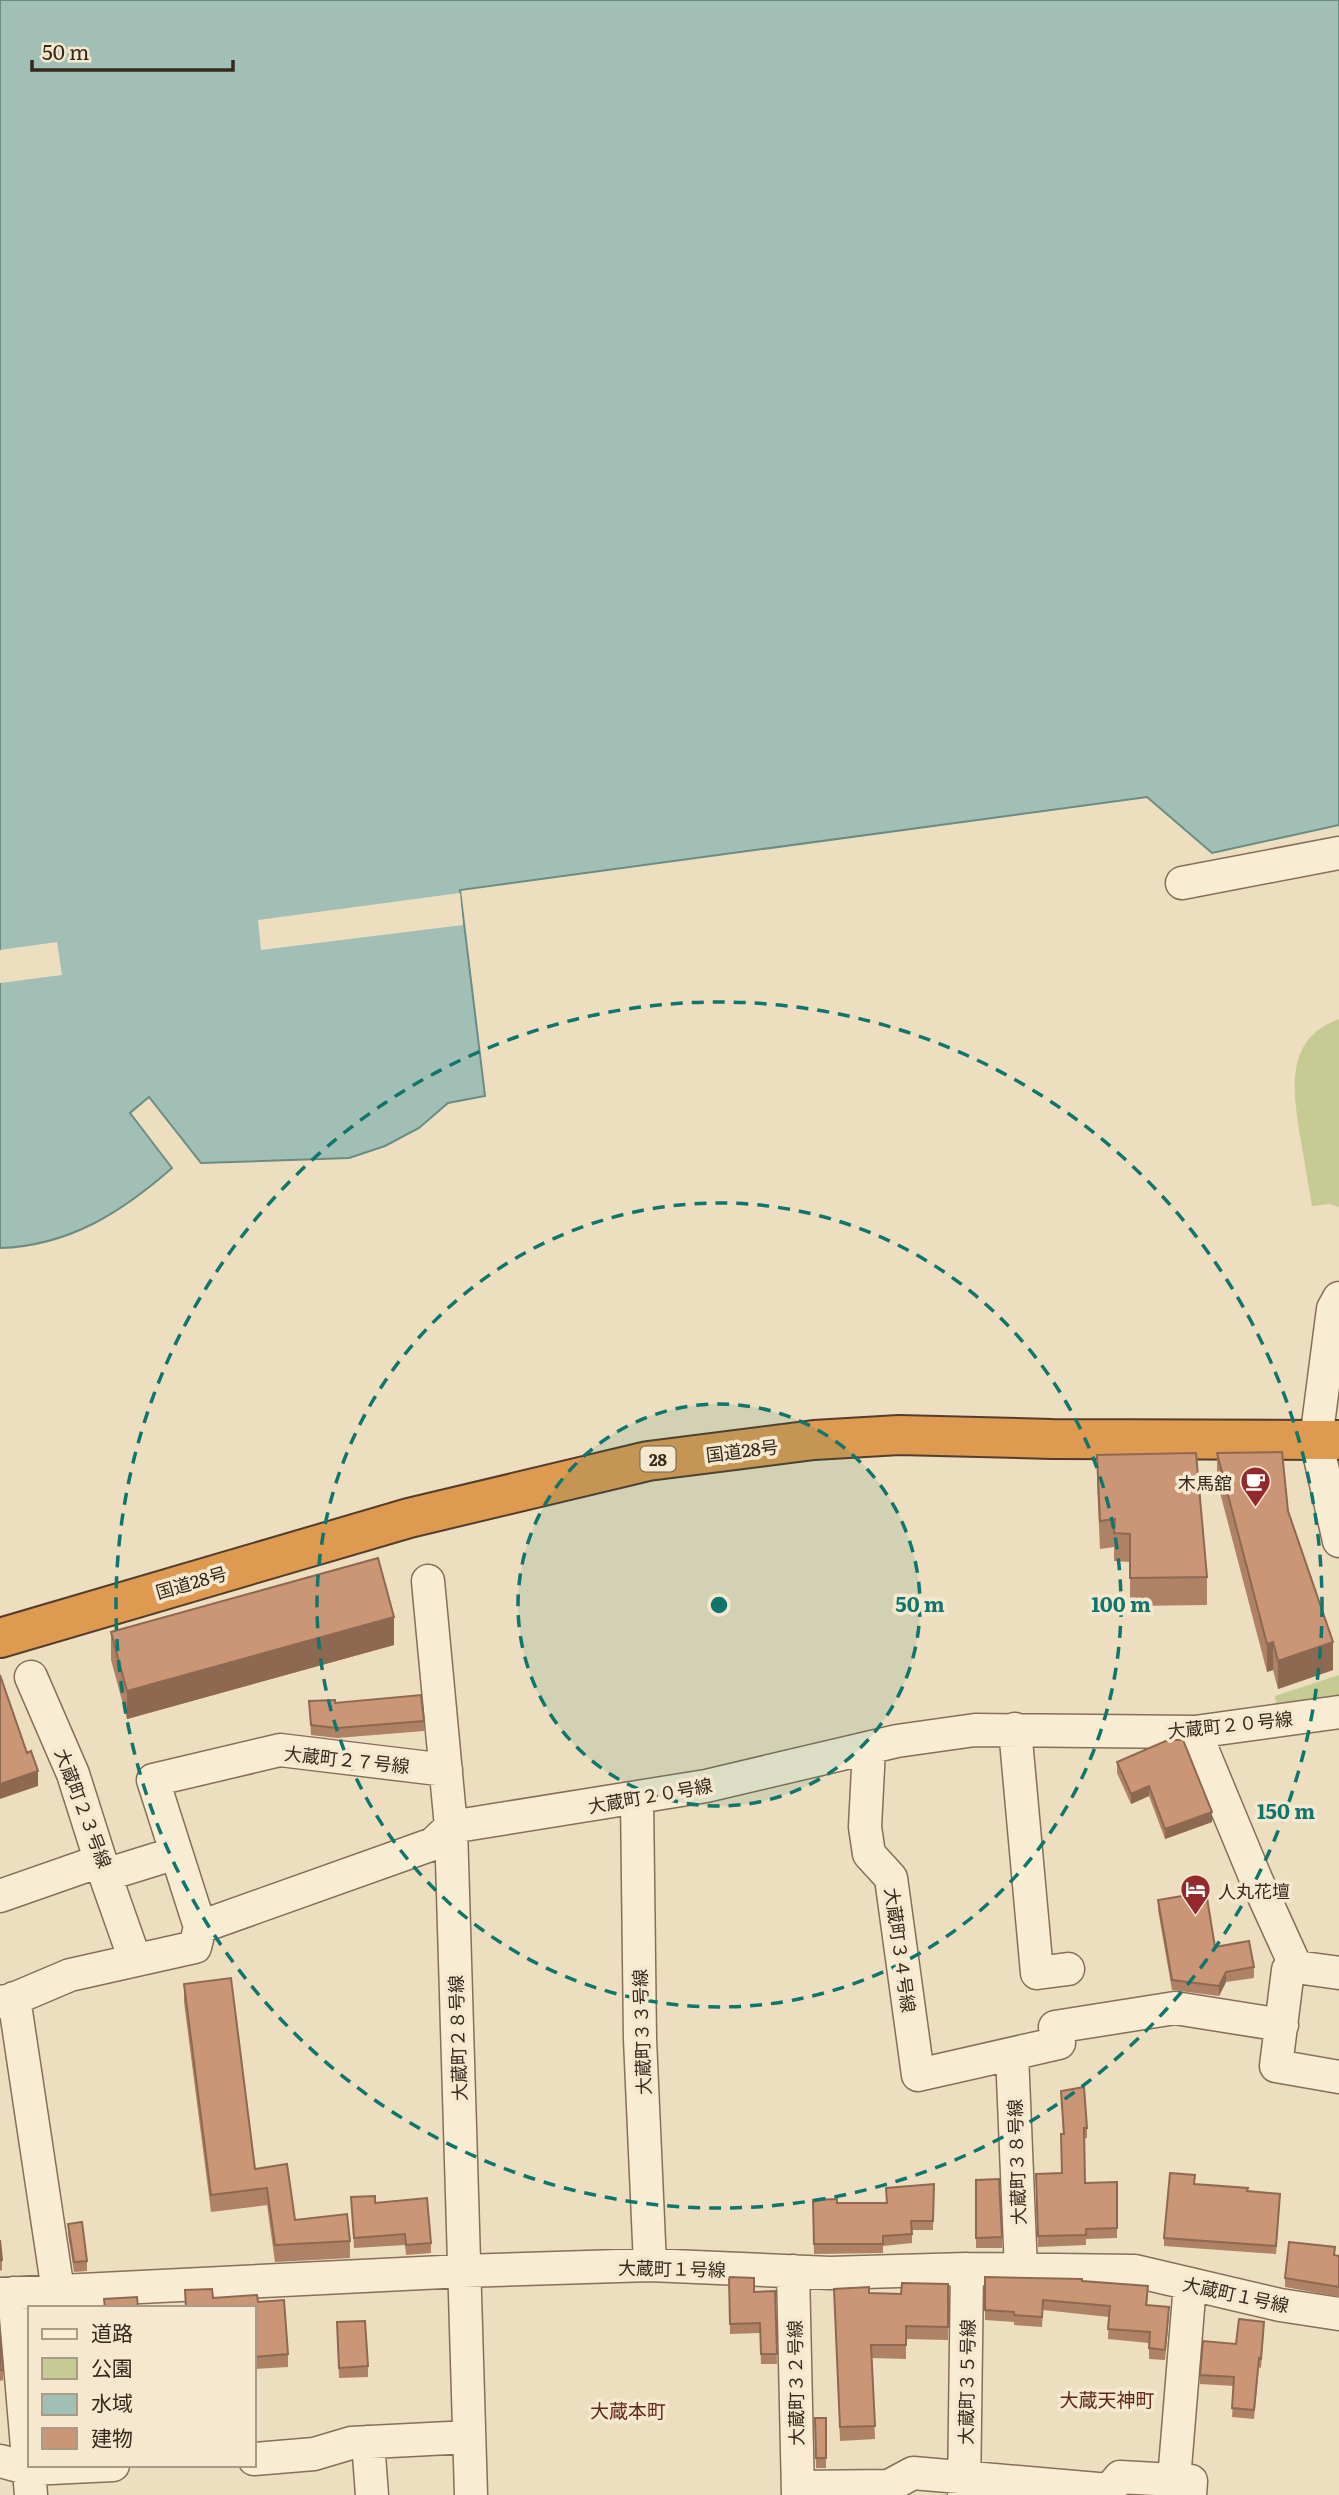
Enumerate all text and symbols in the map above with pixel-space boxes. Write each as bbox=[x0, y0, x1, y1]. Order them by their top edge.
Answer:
scale bar bbox=[32, 28, 233, 72]
text: 50 m bbox=[42, 35, 89, 66]
street label: 国道28号 bbox=[704, 1432, 780, 1468]
road number: 28 bbox=[640, 1446, 676, 1471]
cafe icon: 木馬舘 bbox=[1238, 1465, 1272, 1509]
place label: 木馬舘 bbox=[1178, 1469, 1232, 1496]
street label: 国道28号 bbox=[152, 1559, 230, 1605]
text: 50 m bbox=[895, 1587, 945, 1618]
text: 100 m bbox=[1091, 1587, 1151, 1618]
centre of rings bbox=[707, 1593, 731, 1617]
street label: 大蔵町２０号線 bbox=[1166, 1704, 1294, 1744]
street label: 大蔵町２７号線 bbox=[283, 1739, 411, 1779]
street label: 大蔵町２３号線 bbox=[49, 1744, 119, 1872]
street label: 大蔵町２０号線 bbox=[586, 1771, 714, 1819]
text: 150 m bbox=[1257, 1794, 1315, 1825]
hotel icon: 人丸花壇 bbox=[1178, 1873, 1212, 1917]
place label: 人丸花壇 bbox=[1218, 1877, 1290, 1904]
street label: 大蔵町３４号線 bbox=[879, 1886, 923, 2014]
street label: 大蔵町３３号線 bbox=[625, 1969, 657, 2095]
street label: 大蔵町２８号線 bbox=[441, 1975, 473, 2101]
street label: 大蔵町３８号線 bbox=[1000, 2099, 1032, 2225]
street label: 大蔵町１号線 bbox=[618, 2254, 726, 2282]
street label: 大蔵町１号線 bbox=[1180, 2270, 1292, 2318]
legend bbox=[28, 2306, 256, 2467]
text: 道路 bbox=[91, 2316, 133, 2347]
street label: 大蔵町３５号線 bbox=[951, 2319, 981, 2445]
street label: 大蔵町３２号線 bbox=[780, 2320, 810, 2446]
text: 公園 bbox=[91, 2351, 133, 2382]
district label: 大蔵天神町 bbox=[1059, 2385, 1155, 2413]
text: 水域 bbox=[91, 2386, 133, 2417]
district label: 大蔵本町 bbox=[590, 2396, 666, 2424]
text: 建物 bbox=[91, 2421, 133, 2452]

